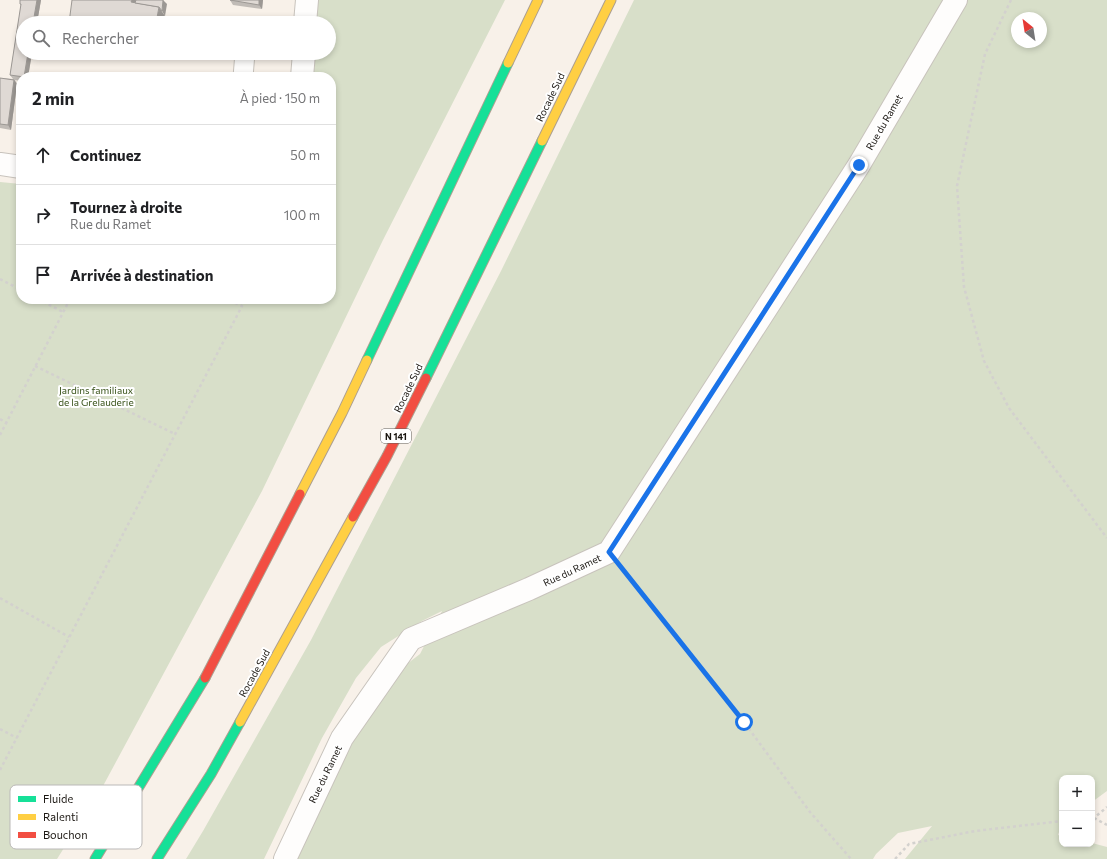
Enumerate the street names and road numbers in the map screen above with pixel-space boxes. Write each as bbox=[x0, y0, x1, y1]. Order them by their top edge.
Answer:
street label: Rocade Sud bbox=[533, 70, 567, 123]
street label: Rue du Ramet bbox=[863, 92, 905, 152]
street label: Rocade Sud bbox=[391, 361, 425, 414]
road number: N 141 bbox=[381, 429, 411, 443]
street label: Rue du Ramet bbox=[541, 551, 603, 589]
street label: Rocade Sud bbox=[236, 647, 272, 699]
street label: Rue du Ramet bbox=[306, 743, 344, 805]

